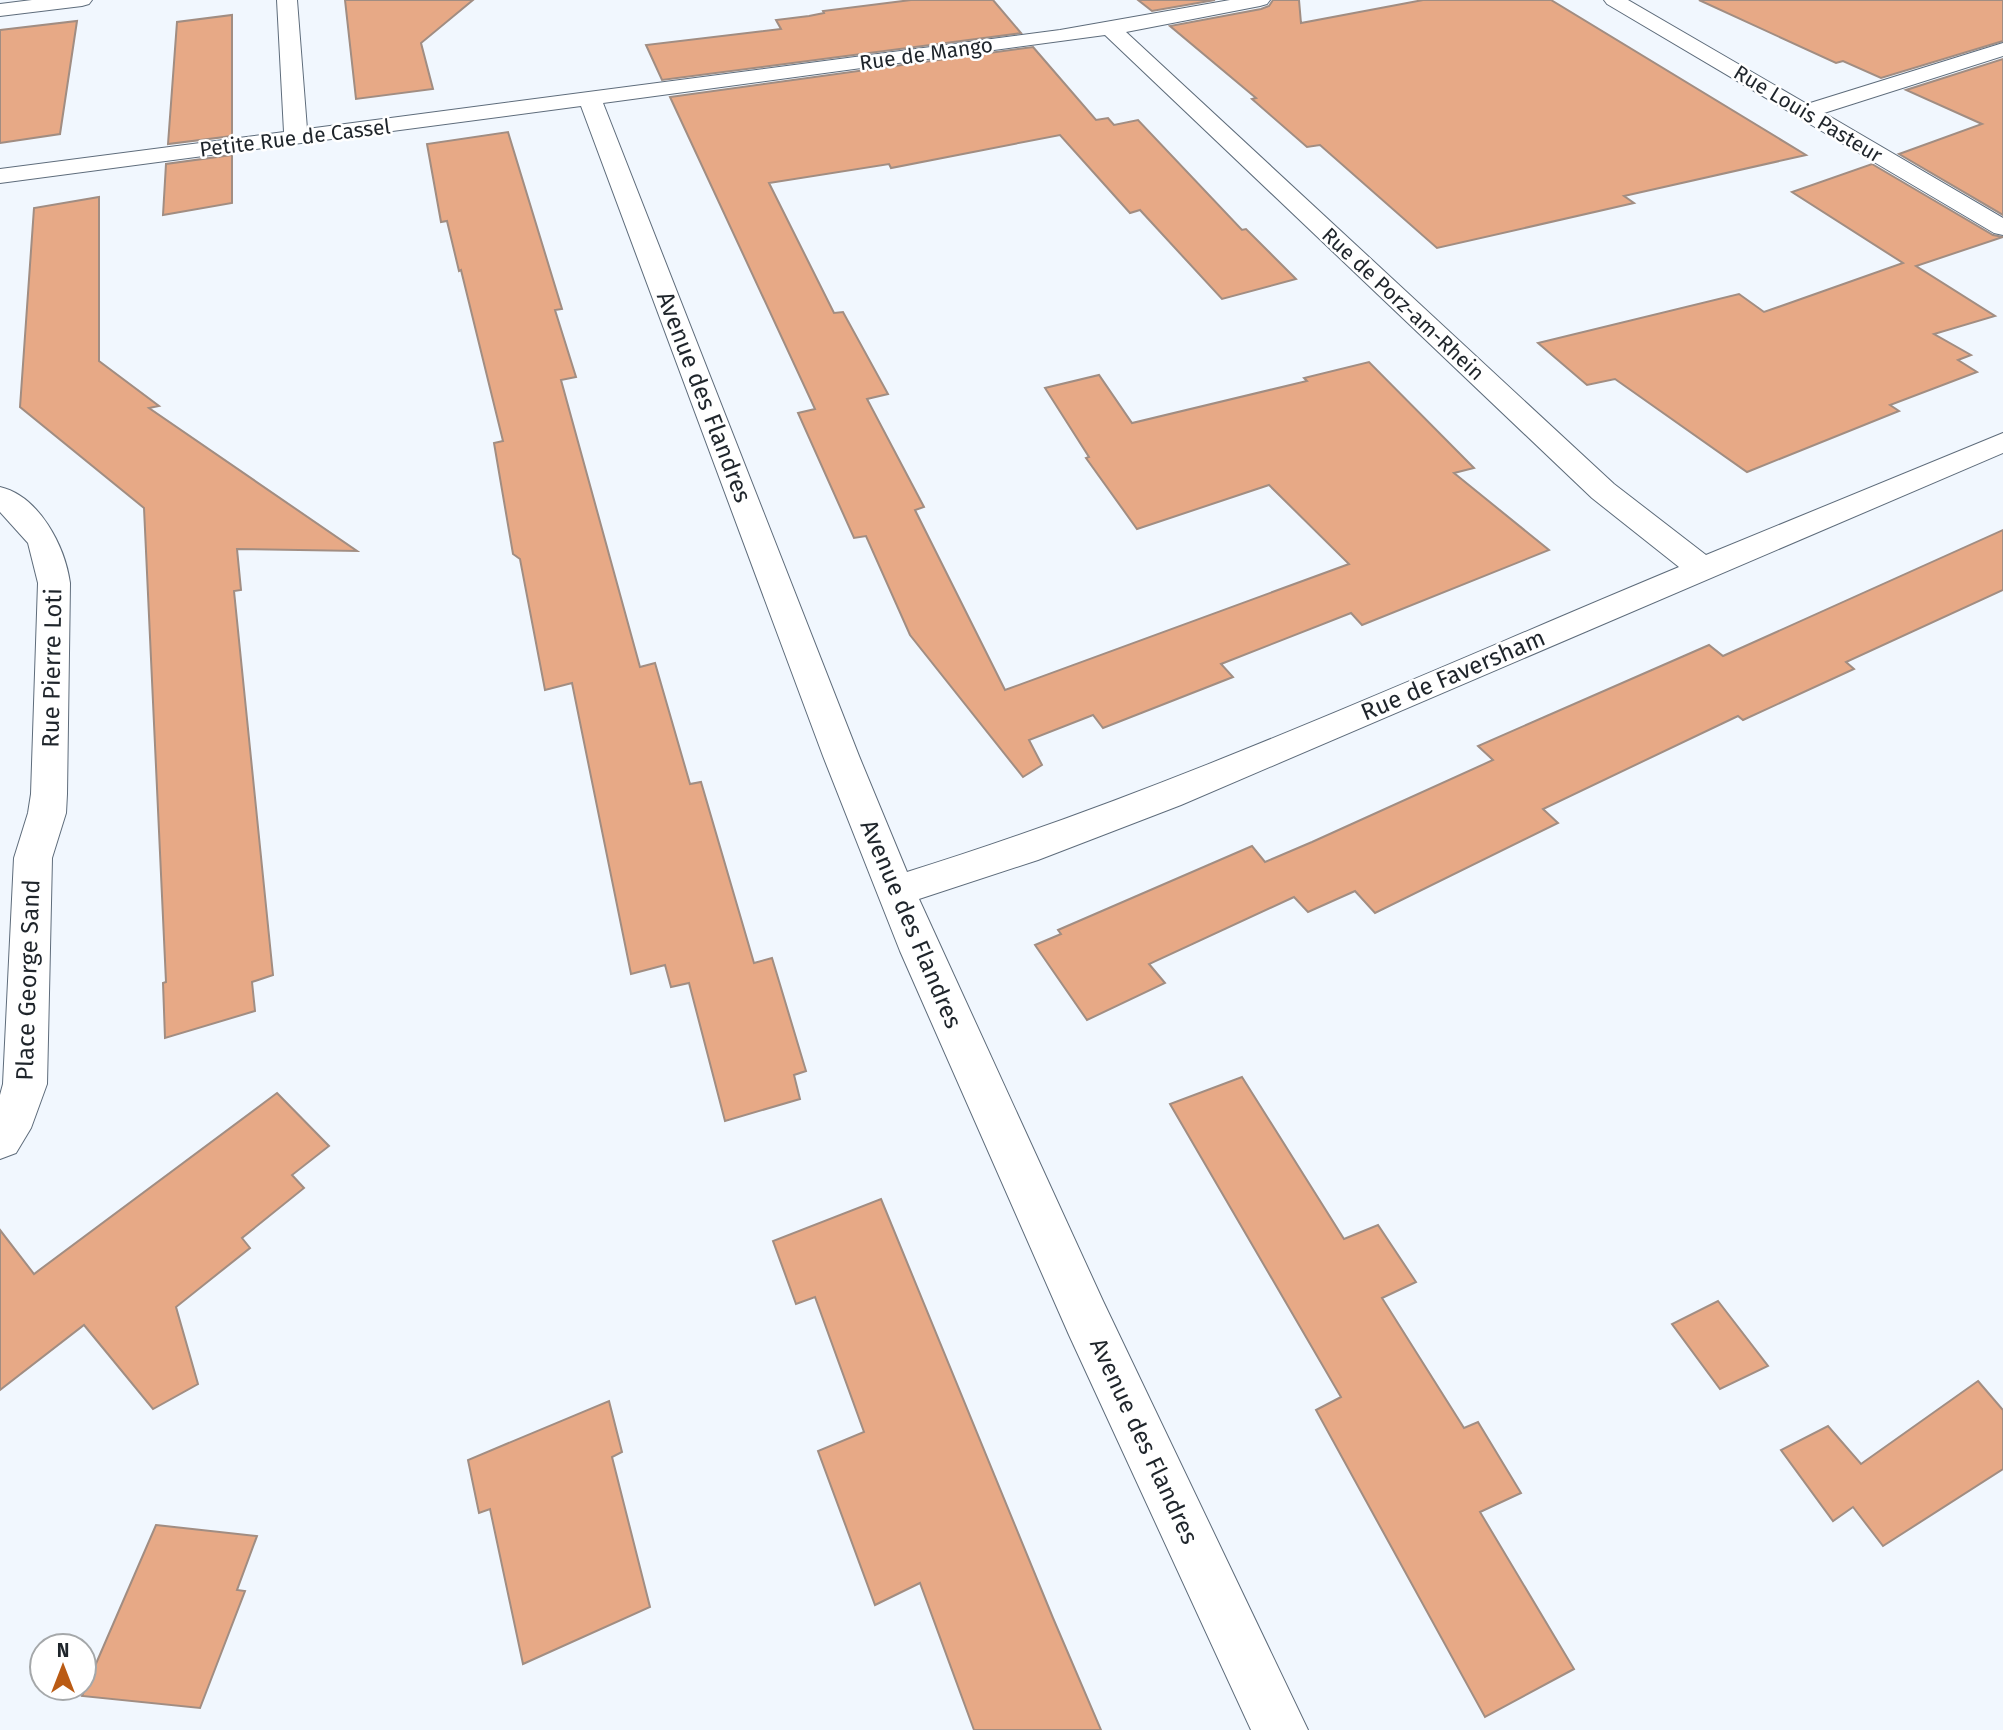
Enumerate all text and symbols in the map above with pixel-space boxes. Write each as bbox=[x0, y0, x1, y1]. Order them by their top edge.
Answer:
street label: Rue de Mango bbox=[858, 32, 994, 76]
street label: Rue Louis Pasteur bbox=[1729, 59, 1887, 169]
street label: Petite Rue de Cassel bbox=[198, 113, 392, 163]
street label: Rue de Porz-am-Rhein bbox=[1316, 222, 1490, 386]
street label: Avenue des Flandres bbox=[651, 288, 757, 506]
street label: Rue Pierre Loti bbox=[37, 588, 67, 748]
street label: Rue de Faversham bbox=[1357, 624, 1549, 726]
street label: Avenue des Flandres bbox=[854, 816, 968, 1032]
street label: Place George Sand bbox=[10, 879, 46, 1081]
street label: Avenue des Flandres bbox=[1084, 1334, 1204, 1548]
north arrow bbox=[28, 1632, 98, 1702]
text: N bbox=[57, 1639, 69, 1662]

